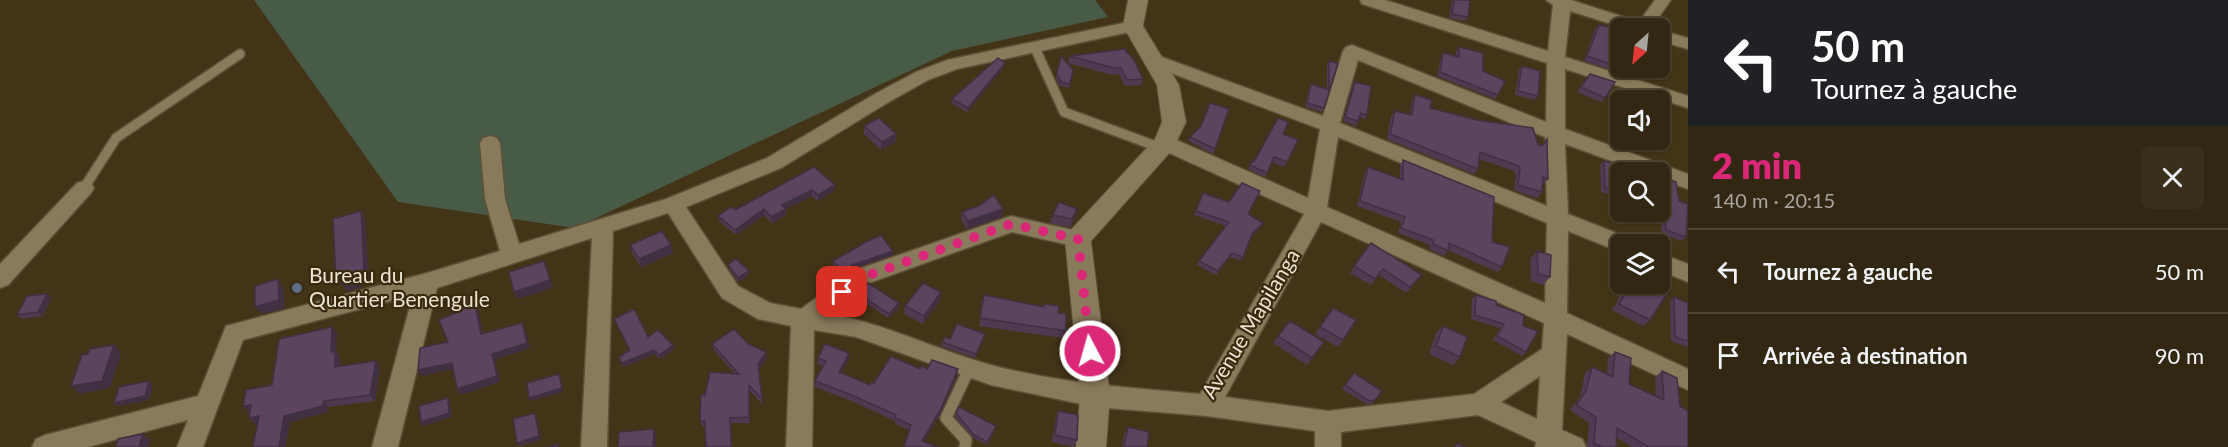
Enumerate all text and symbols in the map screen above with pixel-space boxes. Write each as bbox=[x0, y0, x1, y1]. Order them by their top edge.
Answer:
north arrow bbox=[1610, 18, 1670, 78]
map controls bbox=[1610, 18, 1670, 294]
text: 50 m bbox=[1811, 21, 1905, 71]
icon: left bbox=[1712, 24, 1790, 102]
text: Tournez à gauche bbox=[1811, 72, 2017, 105]
button: sound bbox=[1610, 90, 1670, 150]
text: 2 min bbox=[1712, 143, 1802, 187]
button: close bbox=[2141, 146, 2204, 209]
button: search bbox=[1610, 162, 1670, 222]
text: 140 m · 20:15 bbox=[1712, 188, 1835, 212]
button: layers bbox=[1610, 234, 1670, 294]
street label: Avenue Mapilanga bbox=[1195, 244, 1304, 402]
icon: left bbox=[1712, 255, 1745, 288]
text: Tournez à gauche bbox=[1763, 258, 1933, 285]
text: 50 m bbox=[2155, 258, 2204, 285]
place label: Bureau du Quartier Benengule bbox=[309, 262, 490, 311]
pin bbox=[816, 266, 867, 317]
icon: arrive bbox=[825, 275, 858, 308]
marker: Bureau du Quartier Benengule bbox=[290, 281, 304, 295]
position arrow bbox=[1058, 319, 1122, 383]
icon: arrive bbox=[1712, 339, 1745, 372]
text: Arrivée à destination bbox=[1763, 342, 1968, 369]
text: 90 m bbox=[2155, 342, 2204, 369]

